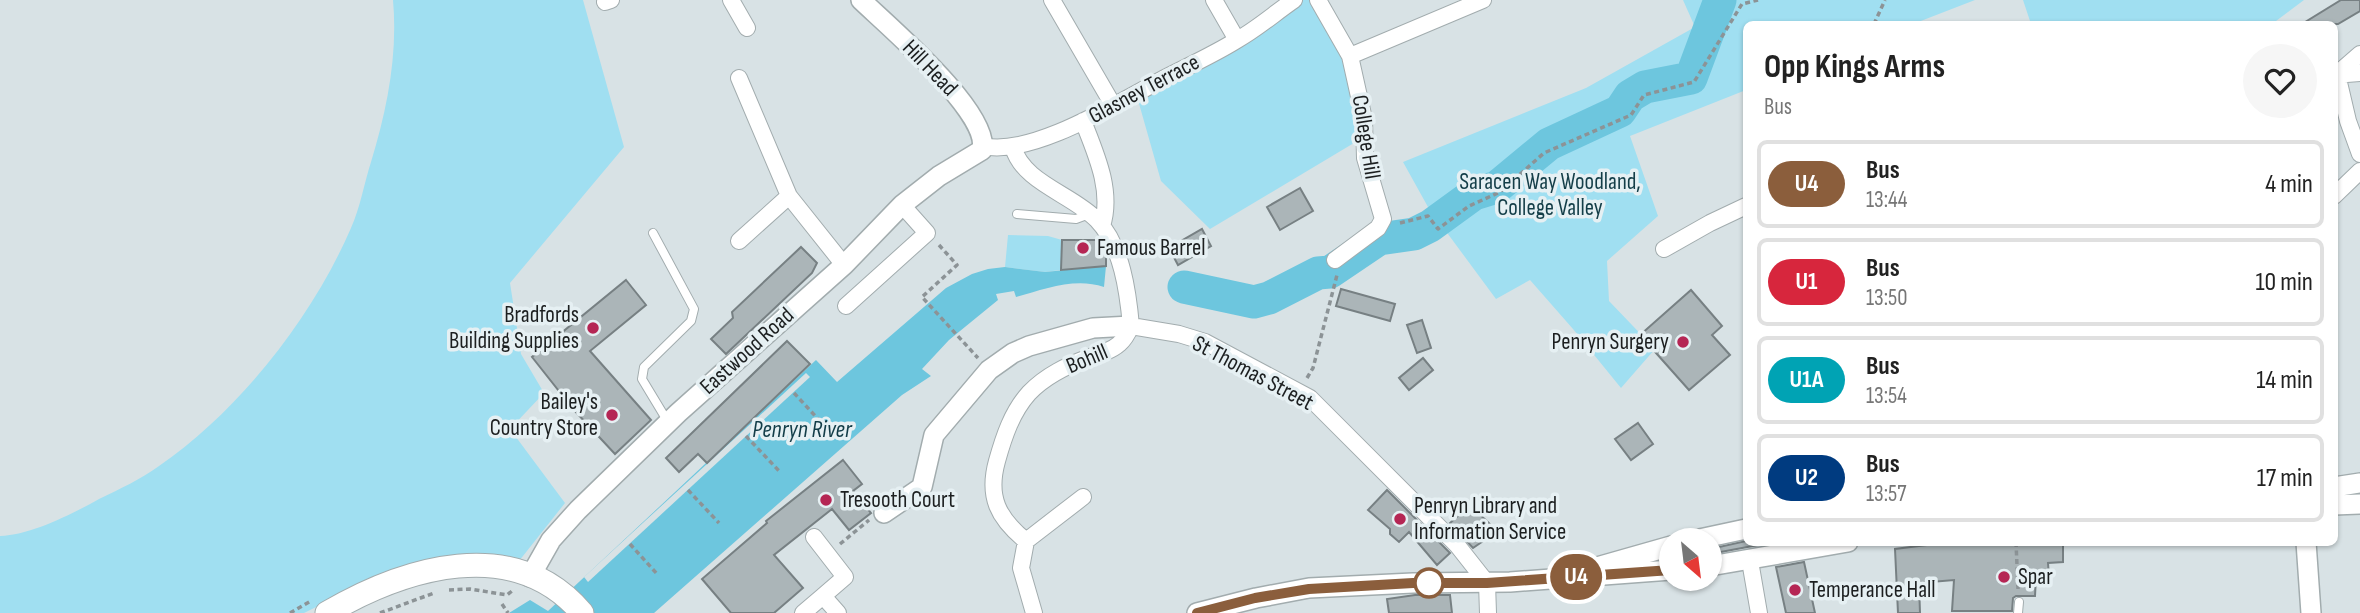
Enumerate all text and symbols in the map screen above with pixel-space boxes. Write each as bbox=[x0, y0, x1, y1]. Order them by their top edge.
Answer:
street label: Hill Head bbox=[896, 34, 964, 102]
button: heart bbox=[2243, 44, 2317, 118]
text: Opp Kings Arms bbox=[1764, 47, 1945, 87]
street label: Glasney Terrace bbox=[1084, 48, 1204, 130]
street label: College Hill bbox=[1346, 93, 1386, 181]
text: Bus bbox=[1764, 93, 1792, 121]
text: Bus bbox=[1866, 155, 1900, 186]
park label: Saracen Way Woodland, College Valley bbox=[1459, 168, 1641, 222]
text: U4 bbox=[1795, 169, 1818, 198]
text: 4 min bbox=[2265, 169, 2313, 200]
text: 13:44 bbox=[1866, 186, 1907, 214]
place label: Famous Barrel bbox=[1097, 234, 1206, 262]
marker: Famous Barrel bbox=[1075, 240, 1091, 256]
text: Bus bbox=[1866, 253, 1900, 284]
text: U1 bbox=[1796, 267, 1817, 296]
text: 10 min bbox=[2256, 267, 2313, 298]
text: 13:50 bbox=[1866, 284, 1908, 312]
place label: Bradfords Building Supplies bbox=[449, 301, 579, 355]
street label: Eastwood Road bbox=[694, 302, 800, 400]
marker: Bradfords Building Supplies bbox=[585, 320, 601, 336]
place label: Penryn Surgery bbox=[1552, 328, 1669, 356]
street label: St Thomas Street bbox=[1188, 329, 1318, 417]
marker: Penryn Surgery bbox=[1675, 334, 1691, 350]
street label: Bohill bbox=[1062, 338, 1112, 380]
text: Bus bbox=[1866, 351, 1900, 382]
text: U1A bbox=[1790, 365, 1823, 394]
text: 14 min bbox=[2256, 365, 2313, 396]
text: 13:54 bbox=[1866, 382, 1907, 410]
place label: Bailey's Country Store bbox=[490, 388, 598, 442]
marker: Bailey's Country Store bbox=[604, 407, 620, 423]
water label: Penryn River bbox=[752, 415, 853, 444]
text: Bus bbox=[1866, 449, 1900, 480]
text: U2 bbox=[1795, 463, 1818, 492]
text: 17 min bbox=[2257, 463, 2313, 494]
text: 13:57 bbox=[1866, 480, 1906, 508]
place label: Tresooth Court bbox=[840, 486, 955, 514]
marker: Tresooth Court bbox=[818, 492, 834, 508]
place label: Penryn Library and Information Service bbox=[1414, 492, 1566, 546]
marker: Penryn Library and Information Service bbox=[1392, 511, 1408, 527]
north arrow bbox=[1659, 528, 1722, 592]
map controls bbox=[1659, 528, 1722, 591]
line badge: U4 bbox=[1544, 554, 1608, 600]
text: U4 bbox=[1564, 562, 1588, 591]
place label: Spar bbox=[2018, 563, 2053, 591]
unlabelled marker bbox=[1414, 568, 1444, 598]
marker: Spar bbox=[1996, 569, 2012, 585]
place label: Temperance Hall bbox=[1809, 576, 1936, 604]
marker: Temperance Hall bbox=[1787, 582, 1803, 598]

